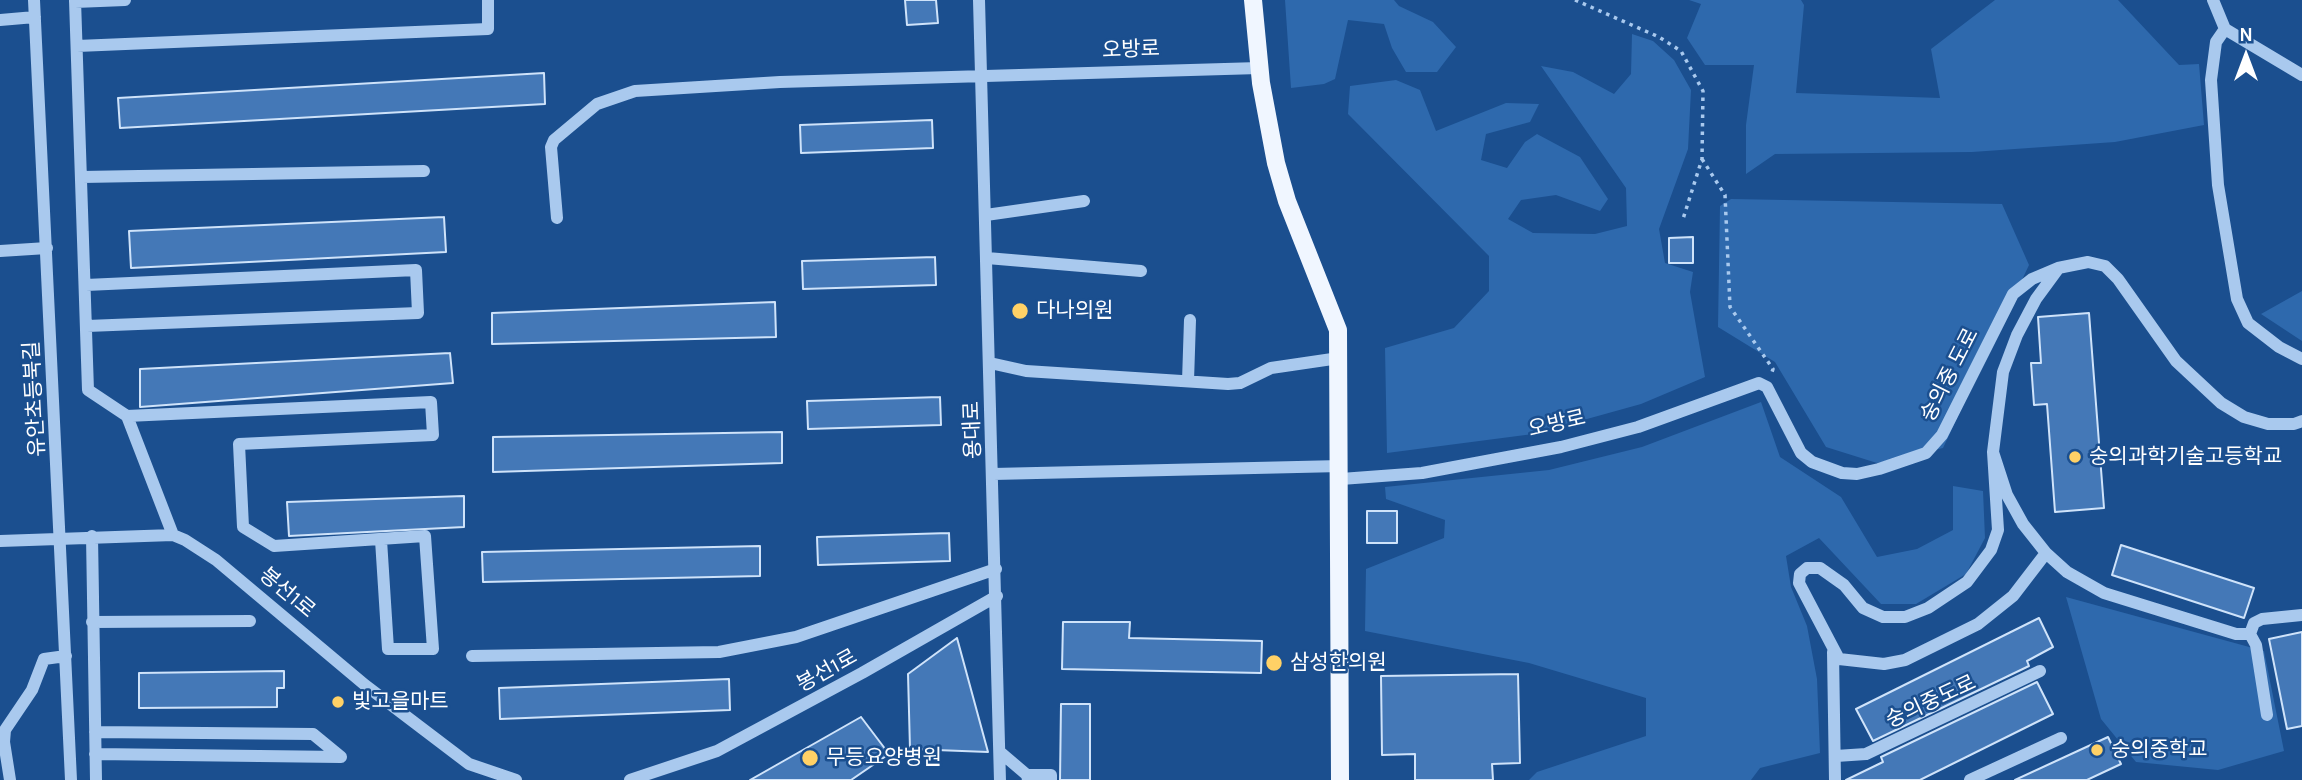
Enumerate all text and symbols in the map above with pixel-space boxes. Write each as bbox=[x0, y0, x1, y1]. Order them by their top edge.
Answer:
north arrow bbox=[2211, 21, 2281, 91]
text: N bbox=[2239, 24, 2253, 46]
street label: 오방로 bbox=[1102, 36, 1160, 64]
place label: 다나의원 bbox=[1036, 298, 1113, 324]
marker: 다나의원 bbox=[1010, 301, 1030, 321]
street label: 숭의중 도로 bbox=[1916, 324, 1984, 426]
street label: 유안초등북길 bbox=[19, 340, 51, 458]
street label: 용대로 bbox=[959, 401, 987, 459]
street label: 오방로 bbox=[1526, 405, 1588, 443]
place label: 숭의과학기술고등학교 bbox=[2089, 444, 2282, 470]
marker: 숭의과학기술고등학교 bbox=[2067, 449, 2083, 465]
street label: 봉선1로 bbox=[254, 562, 320, 624]
street label: 봉선1로 bbox=[793, 644, 861, 698]
place label: 삼성한의원 bbox=[1290, 650, 1387, 676]
marker: 삼성한의원 bbox=[1264, 653, 1284, 673]
street label: 숭의중도로 bbox=[1882, 670, 1980, 734]
place label: 빛고을마트 bbox=[352, 689, 449, 715]
marker: 빛고을마트 bbox=[330, 694, 346, 710]
place label: 숭의중학교 bbox=[2111, 737, 2208, 763]
marker: 숭의중학교 bbox=[2089, 742, 2105, 758]
place label: 무등요양병원 bbox=[826, 745, 942, 771]
marker: 무등요양병원 bbox=[800, 748, 820, 768]

